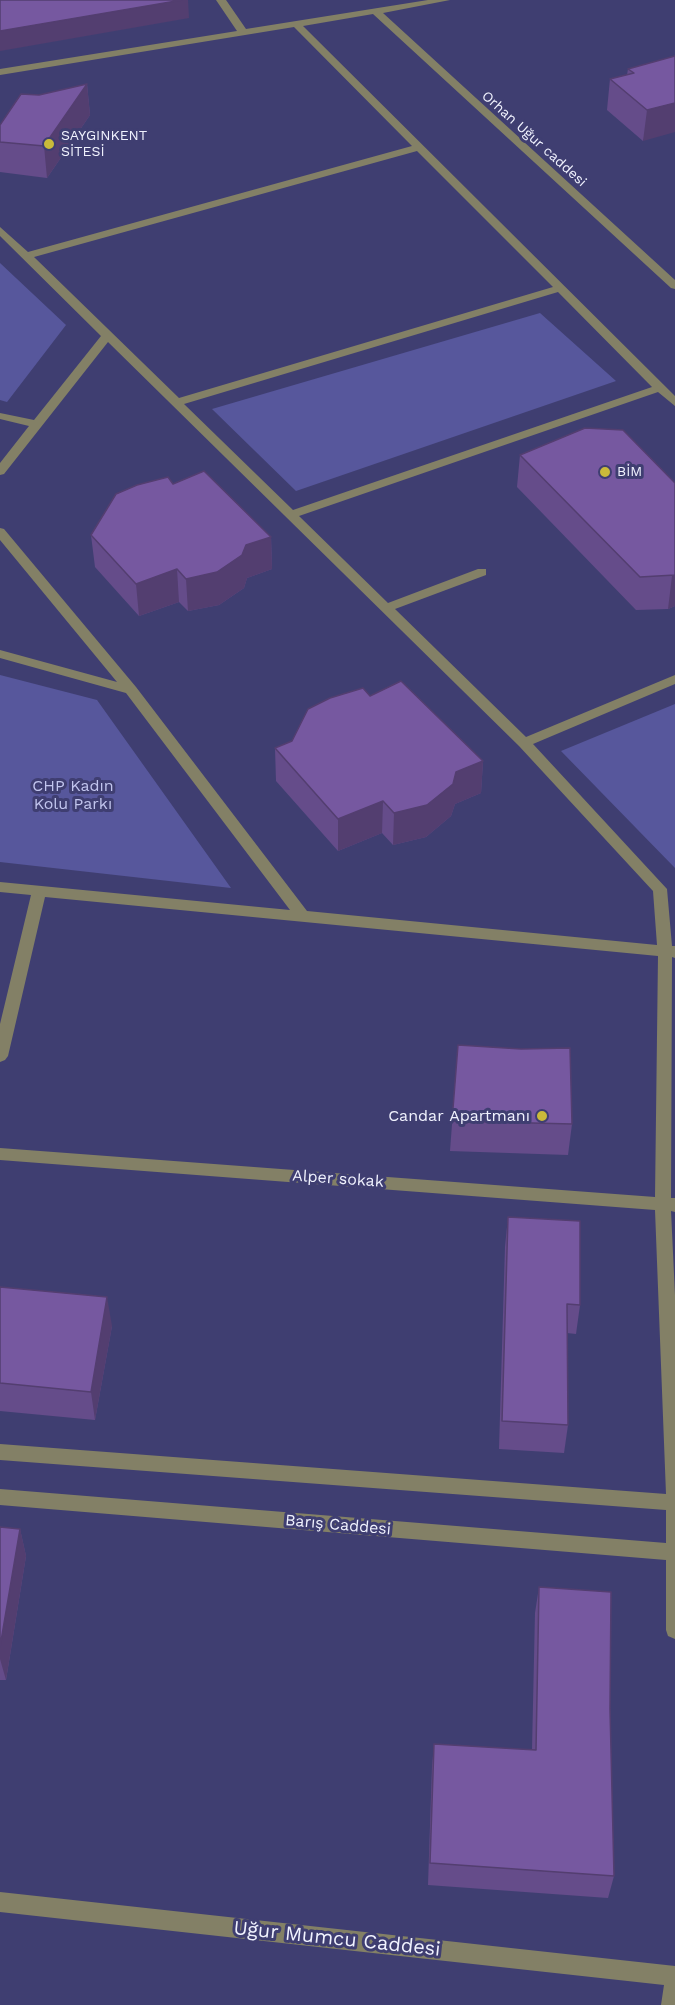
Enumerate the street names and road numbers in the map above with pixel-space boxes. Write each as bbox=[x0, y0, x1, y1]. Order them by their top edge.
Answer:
street label: Orhan Uğur caddesi bbox=[478, 88, 590, 190]
street label: Alper sokak bbox=[292, 1166, 384, 1192]
street label: Barış Caddesi bbox=[284, 1511, 392, 1539]
street label: Uğur Mumcu Caddesi bbox=[232, 1916, 442, 1962]

